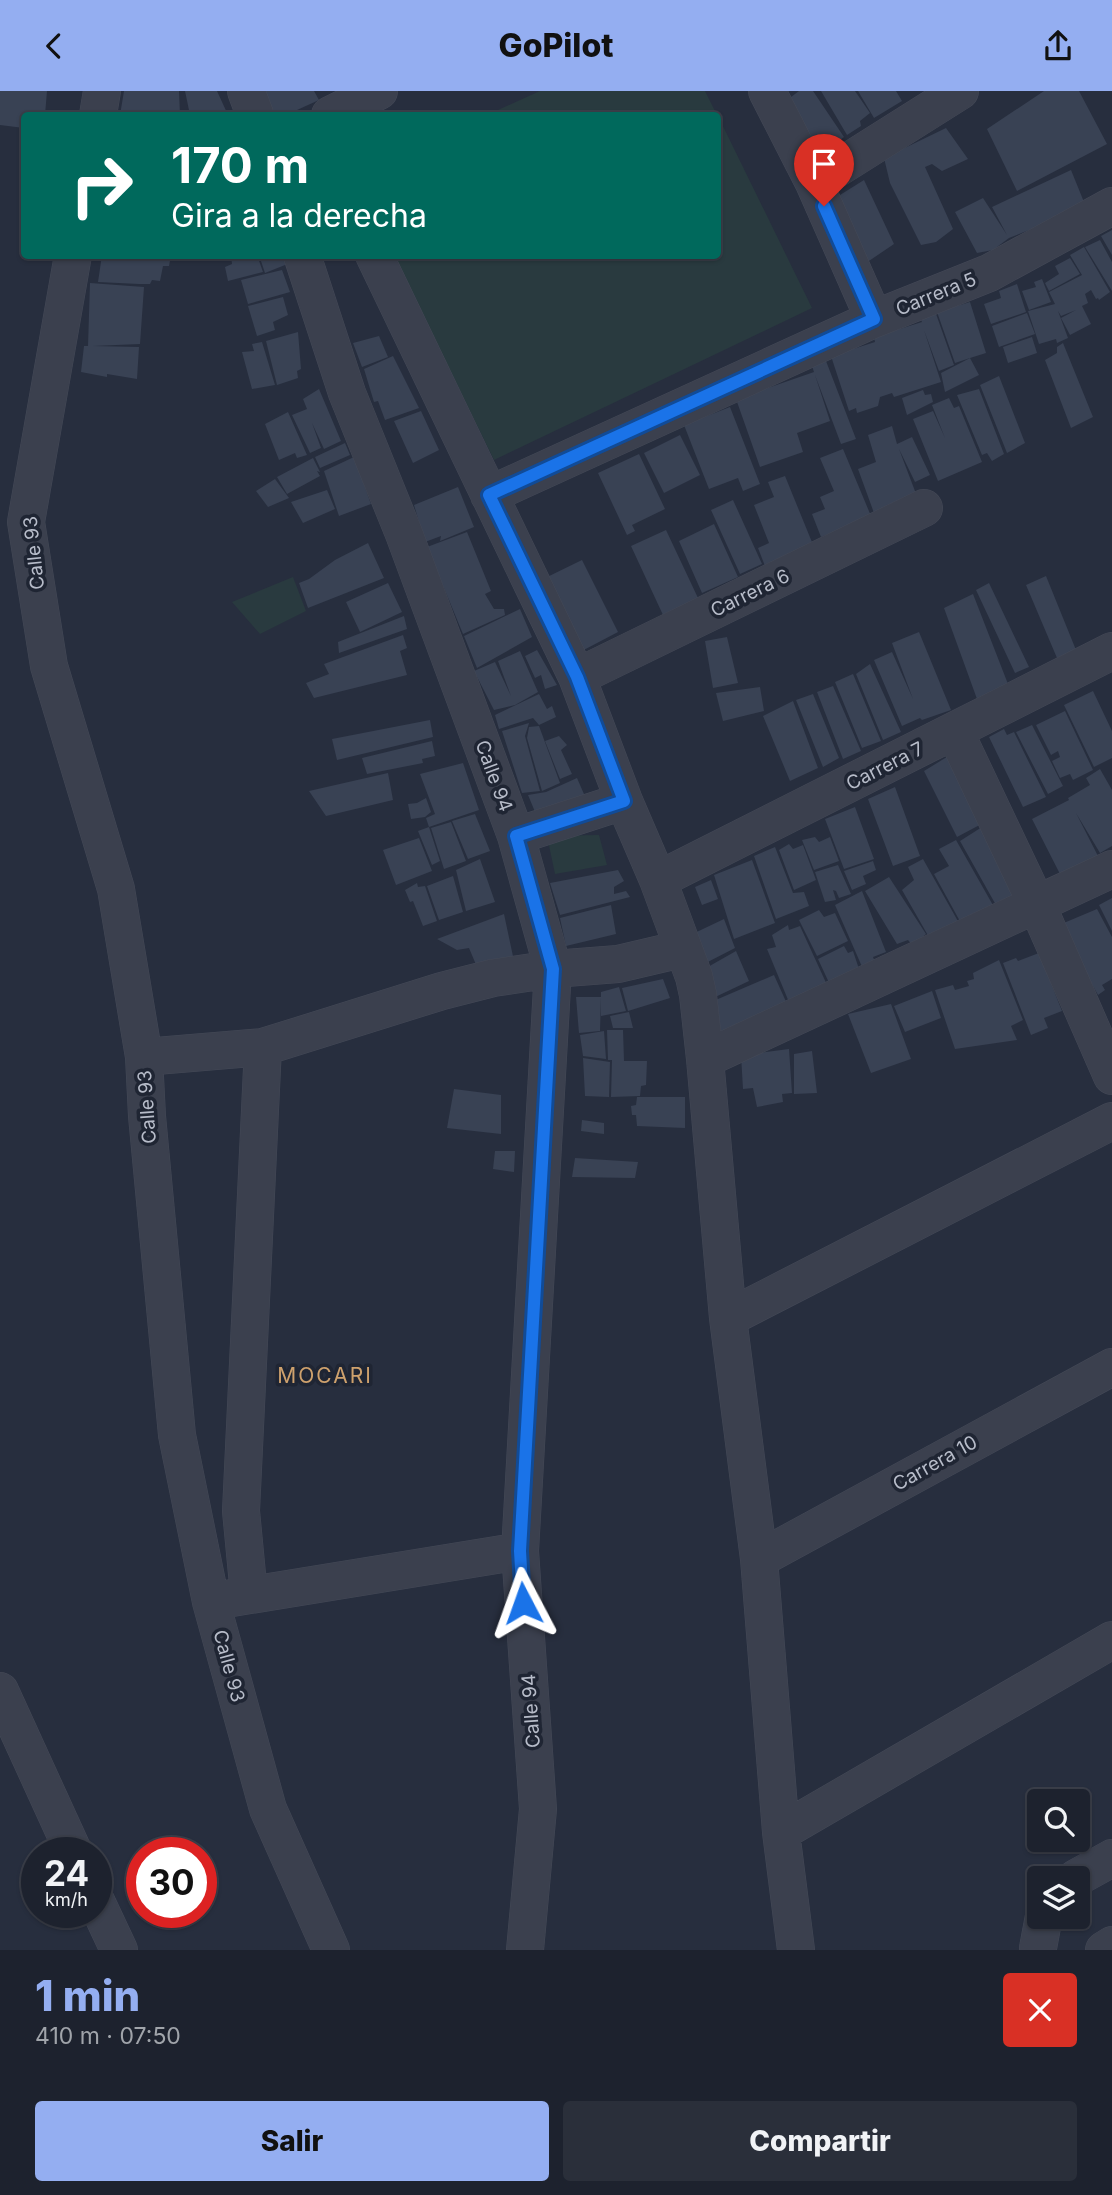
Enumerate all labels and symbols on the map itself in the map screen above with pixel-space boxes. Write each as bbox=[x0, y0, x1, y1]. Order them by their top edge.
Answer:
pin bbox=[794, 134, 854, 206]
street label: Carrera 5 bbox=[892, 267, 980, 321]
street label: Calle 93 bbox=[19, 515, 49, 591]
street label: Carrera 6 bbox=[707, 564, 793, 622]
street label: Calle 94 bbox=[470, 737, 518, 815]
street label: Carrera 7 bbox=[842, 737, 928, 795]
street label: Calle 93 bbox=[133, 1069, 161, 1145]
district label: MOCARI bbox=[277, 1363, 373, 1388]
street label: Carrera 10 bbox=[889, 1430, 981, 1496]
position arrow bbox=[486, 1566, 560, 1640]
street label: Calle 93 bbox=[208, 1627, 250, 1705]
street label: Calle 94 bbox=[517, 1673, 545, 1749]
speed limit sign: 30 bbox=[126, 1837, 217, 1928]

